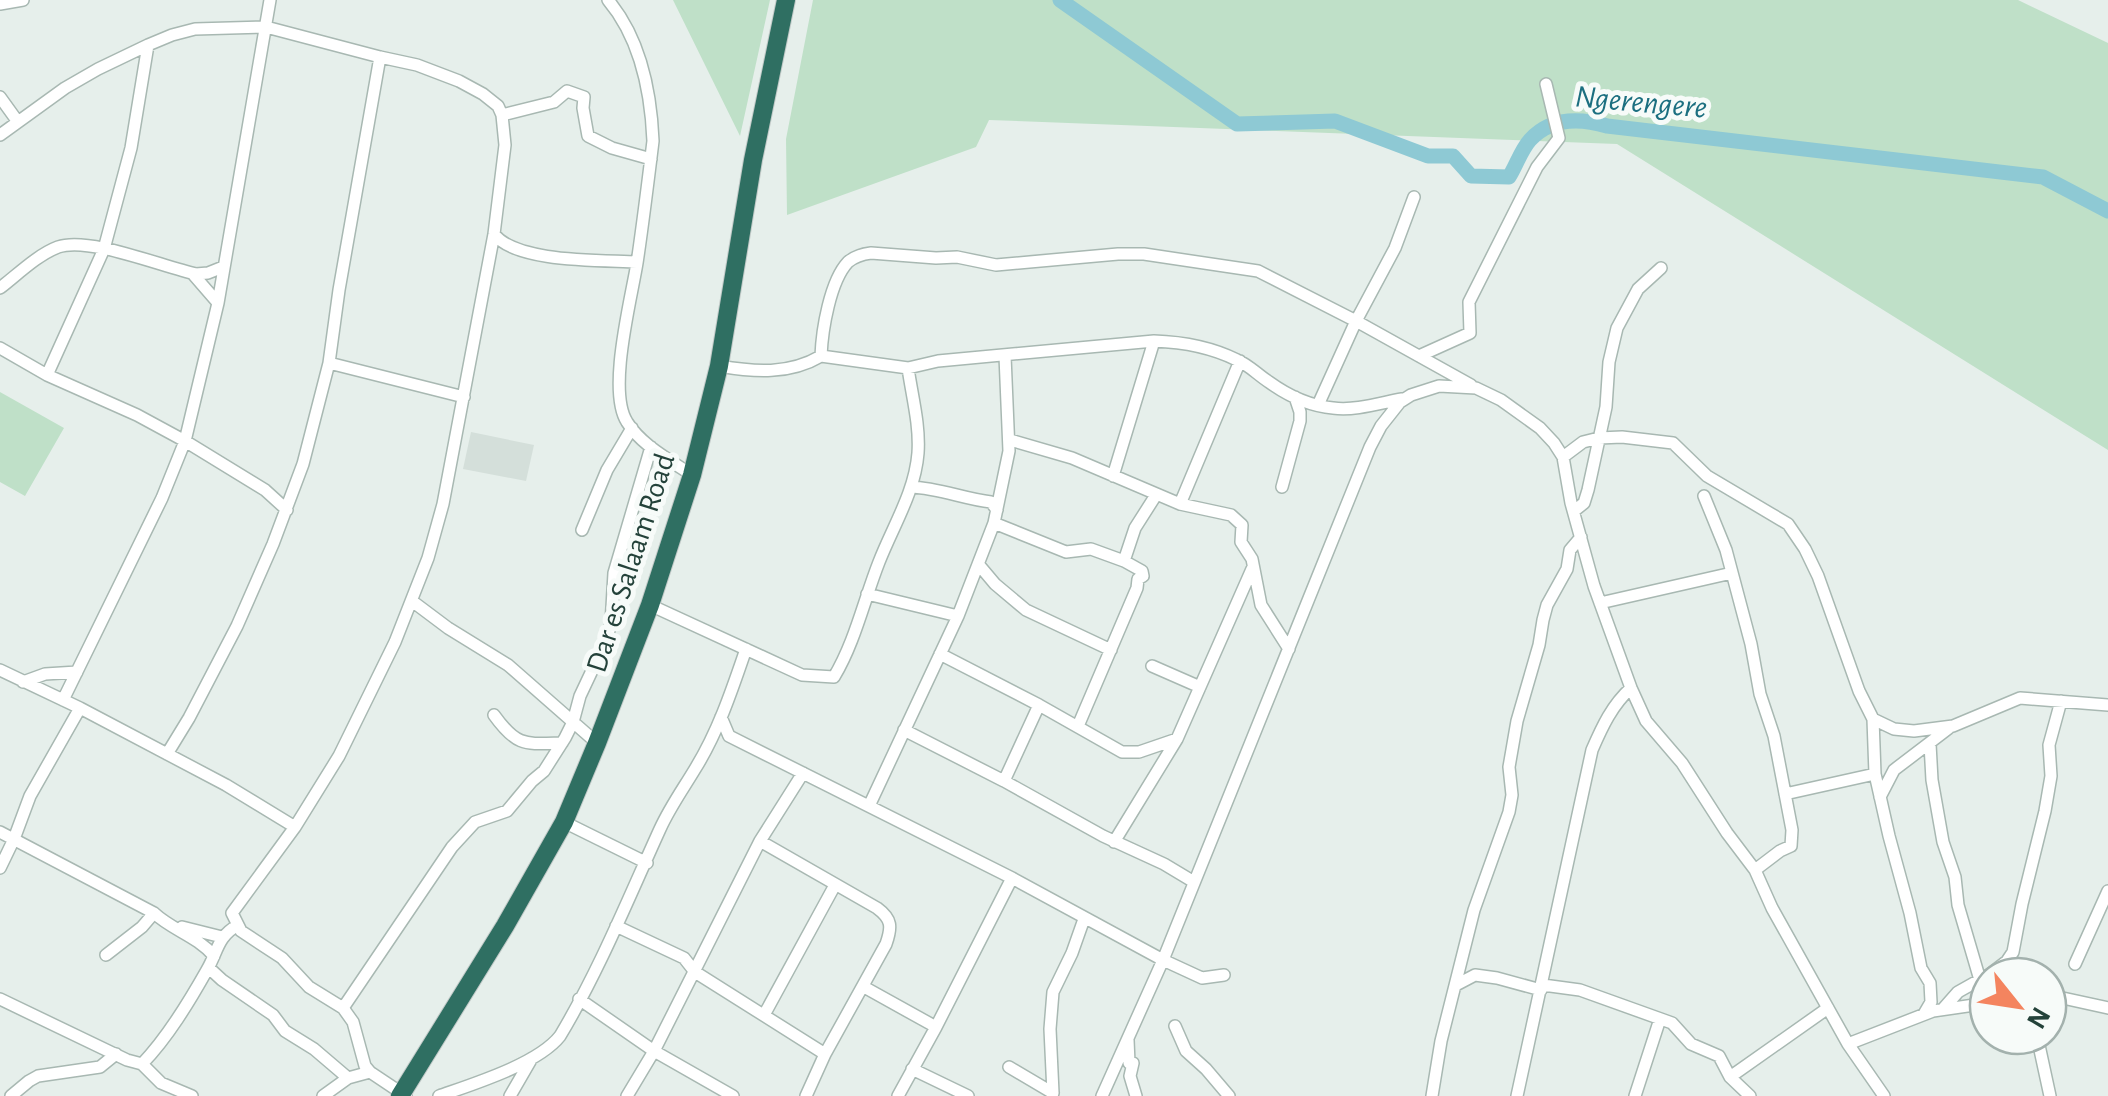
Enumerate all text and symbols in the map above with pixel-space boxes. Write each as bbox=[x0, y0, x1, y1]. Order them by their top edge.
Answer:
water label: Ngerengere bbox=[1574, 80, 1708, 124]
street label: Dar es Salaam Road bbox=[581, 450, 681, 676]
north arrow bbox=[1968, 956, 2068, 1056]
text: N bbox=[2021, 1002, 2055, 1033]

